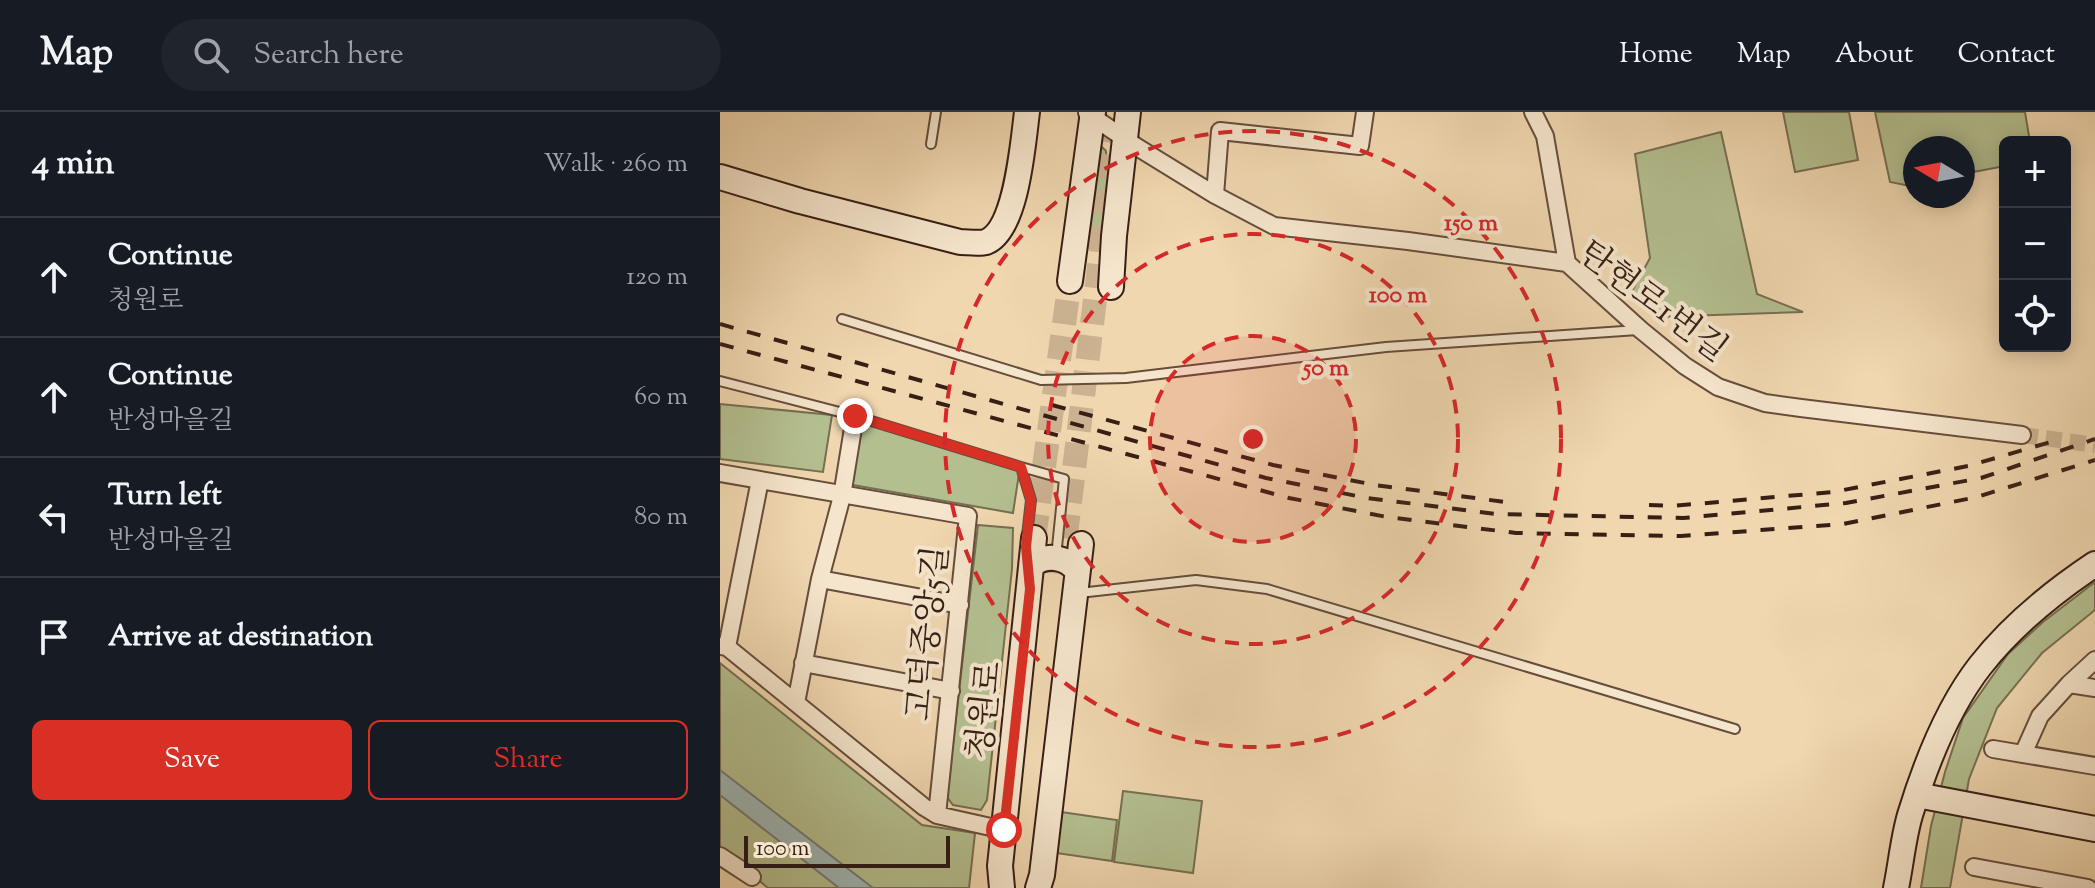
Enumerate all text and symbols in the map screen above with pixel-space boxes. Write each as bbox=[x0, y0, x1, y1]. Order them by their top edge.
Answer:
search box bbox=[161, 19, 721, 91]
text: Map bbox=[40, 28, 113, 82]
icon: search bbox=[189, 33, 233, 77]
text: Search here bbox=[253, 34, 404, 77]
text: Home bbox=[1619, 35, 1693, 75]
text: Map bbox=[1737, 35, 1791, 75]
text: About bbox=[1835, 35, 1913, 75]
text: Contact bbox=[1957, 35, 2055, 75]
north arrow bbox=[1903, 136, 1975, 208]
map controls bbox=[1999, 136, 2071, 352]
button: + bbox=[1999, 136, 2071, 208]
text: 4 min bbox=[32, 140, 114, 189]
text: Walk · 260 m bbox=[543, 146, 688, 183]
text: 150 m bbox=[1444, 207, 1498, 241]
button: − bbox=[1999, 208, 2071, 280]
street label: 탄현로1번길 bbox=[1567, 230, 1737, 375]
text: Continue bbox=[108, 235, 233, 278]
icon: ahead bbox=[32, 255, 76, 299]
text: 120 m bbox=[626, 259, 688, 296]
text: 100 m bbox=[1369, 279, 1427, 313]
button: locate bbox=[1999, 280, 2071, 352]
text: 청원로 bbox=[108, 283, 183, 320]
text: 50 m bbox=[1301, 352, 1349, 386]
text: Continue bbox=[108, 355, 233, 398]
icon: ahead bbox=[32, 375, 76, 419]
text: 60 m bbox=[634, 379, 688, 416]
route end bbox=[837, 398, 873, 434]
text: 반성마을길 bbox=[108, 403, 234, 440]
centre of rings bbox=[1239, 425, 1267, 453]
text: Turn left bbox=[108, 475, 222, 518]
icon: left bbox=[32, 495, 76, 539]
text: 80 m bbox=[634, 499, 688, 536]
text: 반성마을길 bbox=[108, 523, 234, 560]
street label: 고덕중앙5길 bbox=[896, 543, 963, 723]
icon: arrive bbox=[32, 615, 76, 659]
text: Arrive at destination bbox=[108, 616, 373, 659]
street label: 청원로 bbox=[957, 659, 1016, 762]
button: Save bbox=[32, 720, 352, 800]
button: Share bbox=[368, 720, 688, 800]
route start bbox=[986, 812, 1022, 848]
scale bar bbox=[744, 832, 950, 868]
text: 100 m bbox=[756, 834, 809, 866]

